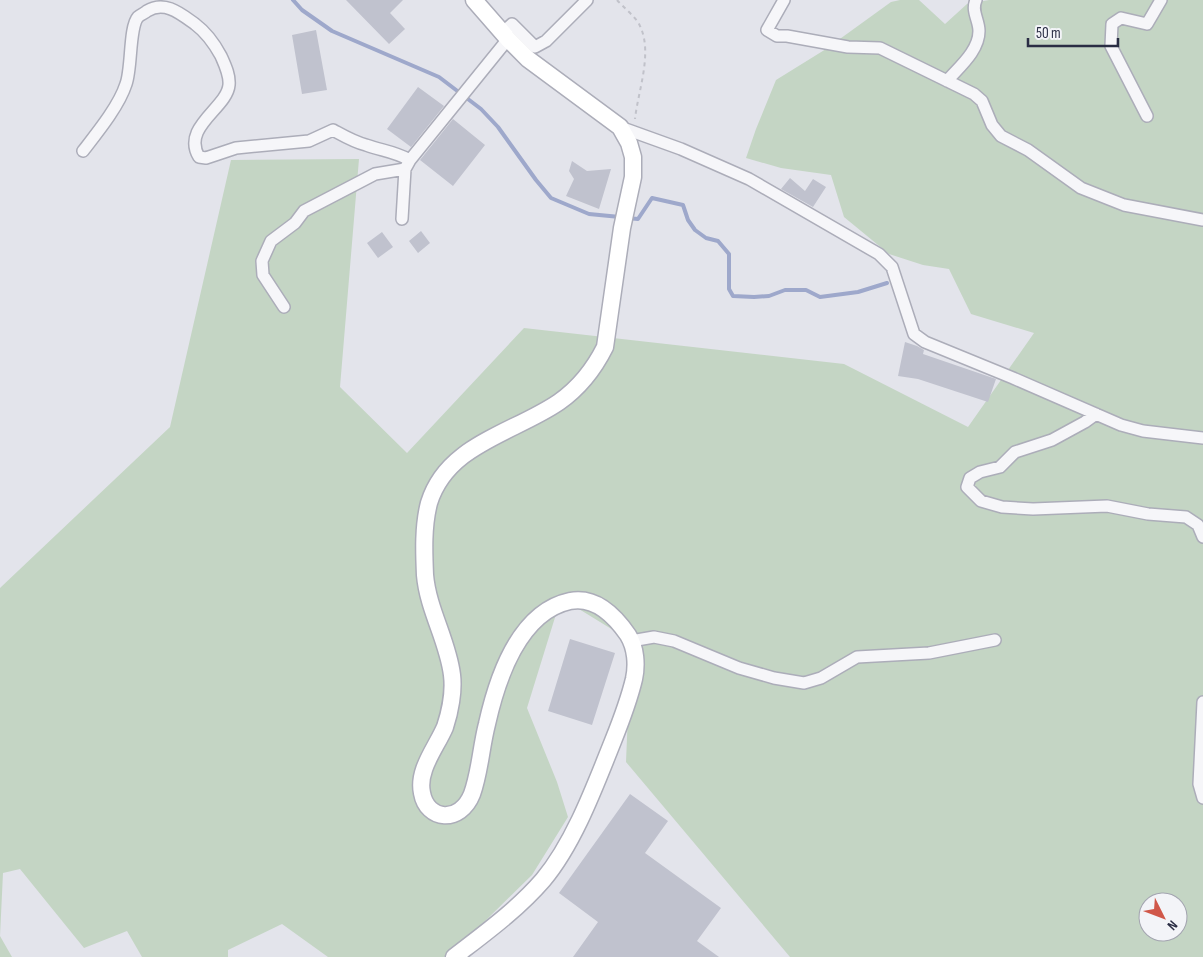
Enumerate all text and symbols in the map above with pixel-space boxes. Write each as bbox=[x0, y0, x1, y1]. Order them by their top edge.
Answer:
scale bar bbox=[1028, 15, 1118, 47]
text: 50 m bbox=[1036, 24, 1061, 43]
north arrow bbox=[1138, 892, 1188, 942]
text: N bbox=[1163, 917, 1181, 934]

